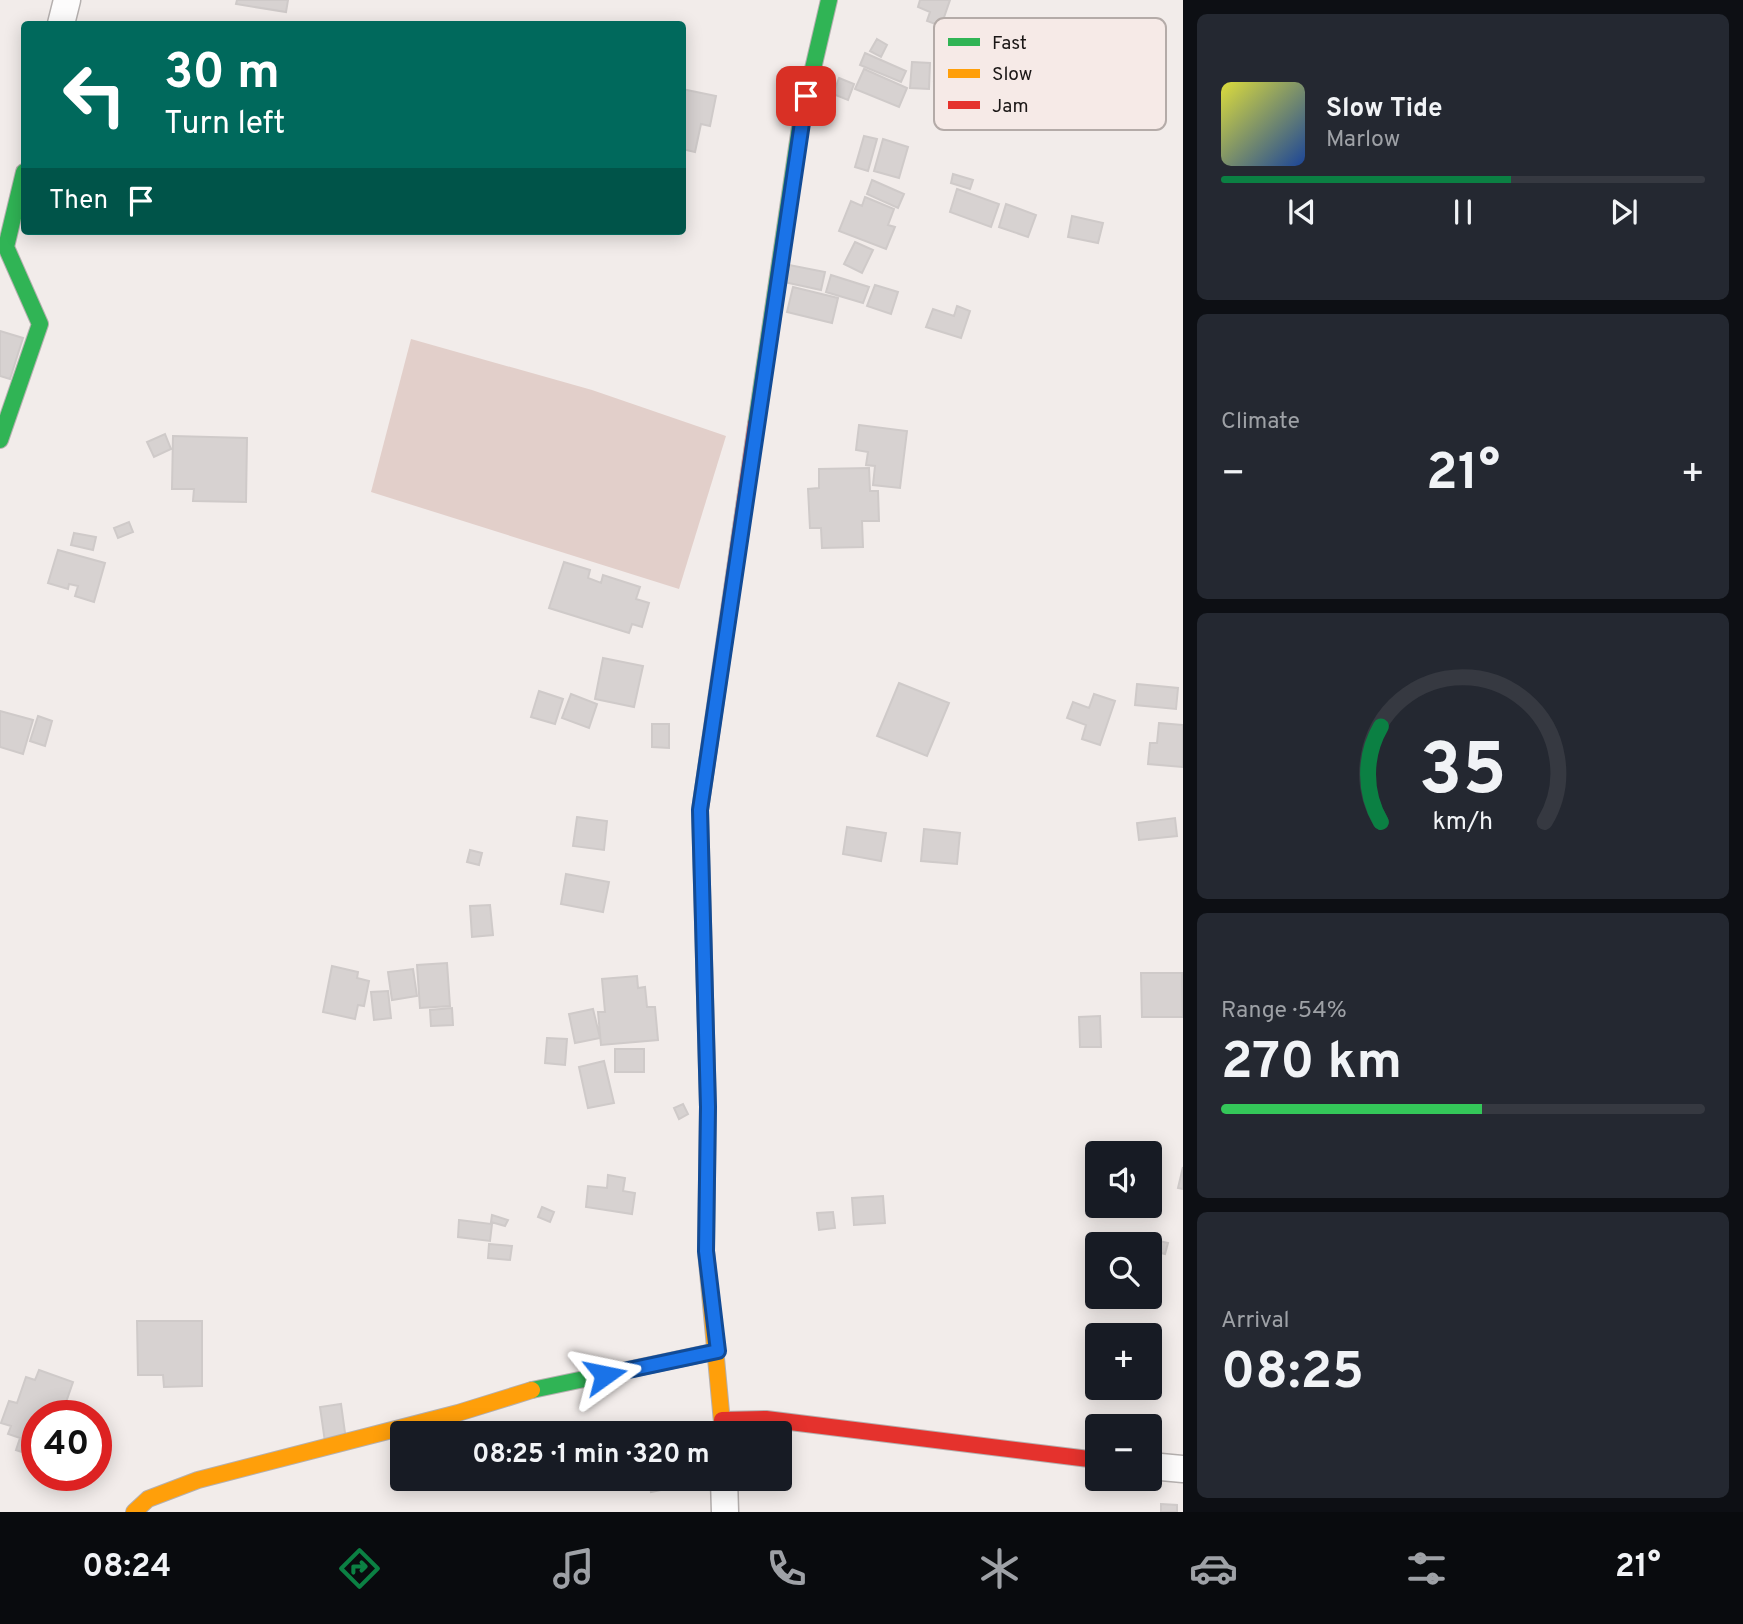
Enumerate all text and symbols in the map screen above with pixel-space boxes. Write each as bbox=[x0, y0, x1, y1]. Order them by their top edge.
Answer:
legend bbox=[934, 18, 1166, 130]
text: Fast bbox=[992, 32, 1027, 56]
text: 30 m bbox=[164, 44, 280, 106]
icon: left bbox=[49, 49, 140, 140]
text: Slow bbox=[992, 63, 1032, 87]
pin bbox=[776, 66, 836, 126]
icon: arrive bbox=[787, 77, 825, 115]
text: Slow Tide bbox=[1326, 93, 1443, 126]
text: Jam bbox=[992, 95, 1029, 119]
text: Turn left bbox=[164, 105, 285, 145]
text: Marlow bbox=[1326, 126, 1400, 155]
icon: arrive bbox=[122, 182, 160, 220]
text: Then bbox=[49, 185, 108, 218]
icon: previous bbox=[1283, 193, 1321, 231]
icon: pause bbox=[1444, 193, 1482, 231]
icon: next bbox=[1605, 193, 1643, 231]
text: Climate bbox=[1221, 408, 1300, 437]
text: 21° bbox=[1426, 442, 1500, 508]
text: − bbox=[1221, 451, 1246, 500]
text: + bbox=[1680, 451, 1705, 500]
text: 35 bbox=[1419, 728, 1507, 820]
text: km/h bbox=[1433, 807, 1493, 839]
text: Range · 54% bbox=[1221, 997, 1347, 1026]
text: 270 km bbox=[1221, 1031, 1402, 1097]
map controls bbox=[1085, 1141, 1162, 1491]
button: sound bbox=[1085, 1141, 1162, 1218]
button: search bbox=[1085, 1232, 1162, 1309]
text: Arrival bbox=[1221, 1307, 1290, 1336]
button: + bbox=[1085, 1323, 1162, 1400]
position arrow bbox=[568, 1338, 642, 1412]
text: 08:25 bbox=[1221, 1341, 1364, 1407]
speed limit sign: 40 bbox=[21, 1400, 112, 1491]
button: − bbox=[1085, 1414, 1162, 1491]
text: 08:25 · 1 min · 320 m bbox=[472, 1439, 710, 1472]
icon: directions bbox=[335, 1544, 384, 1593]
icon: music bbox=[549, 1544, 598, 1593]
icon: phone bbox=[762, 1544, 811, 1593]
icon: climate bbox=[975, 1544, 1024, 1593]
icon: car bbox=[1189, 1544, 1238, 1593]
icon: filters bbox=[1402, 1544, 1451, 1593]
text: 08:24 bbox=[82, 1548, 171, 1588]
text: 21° bbox=[1615, 1548, 1661, 1588]

